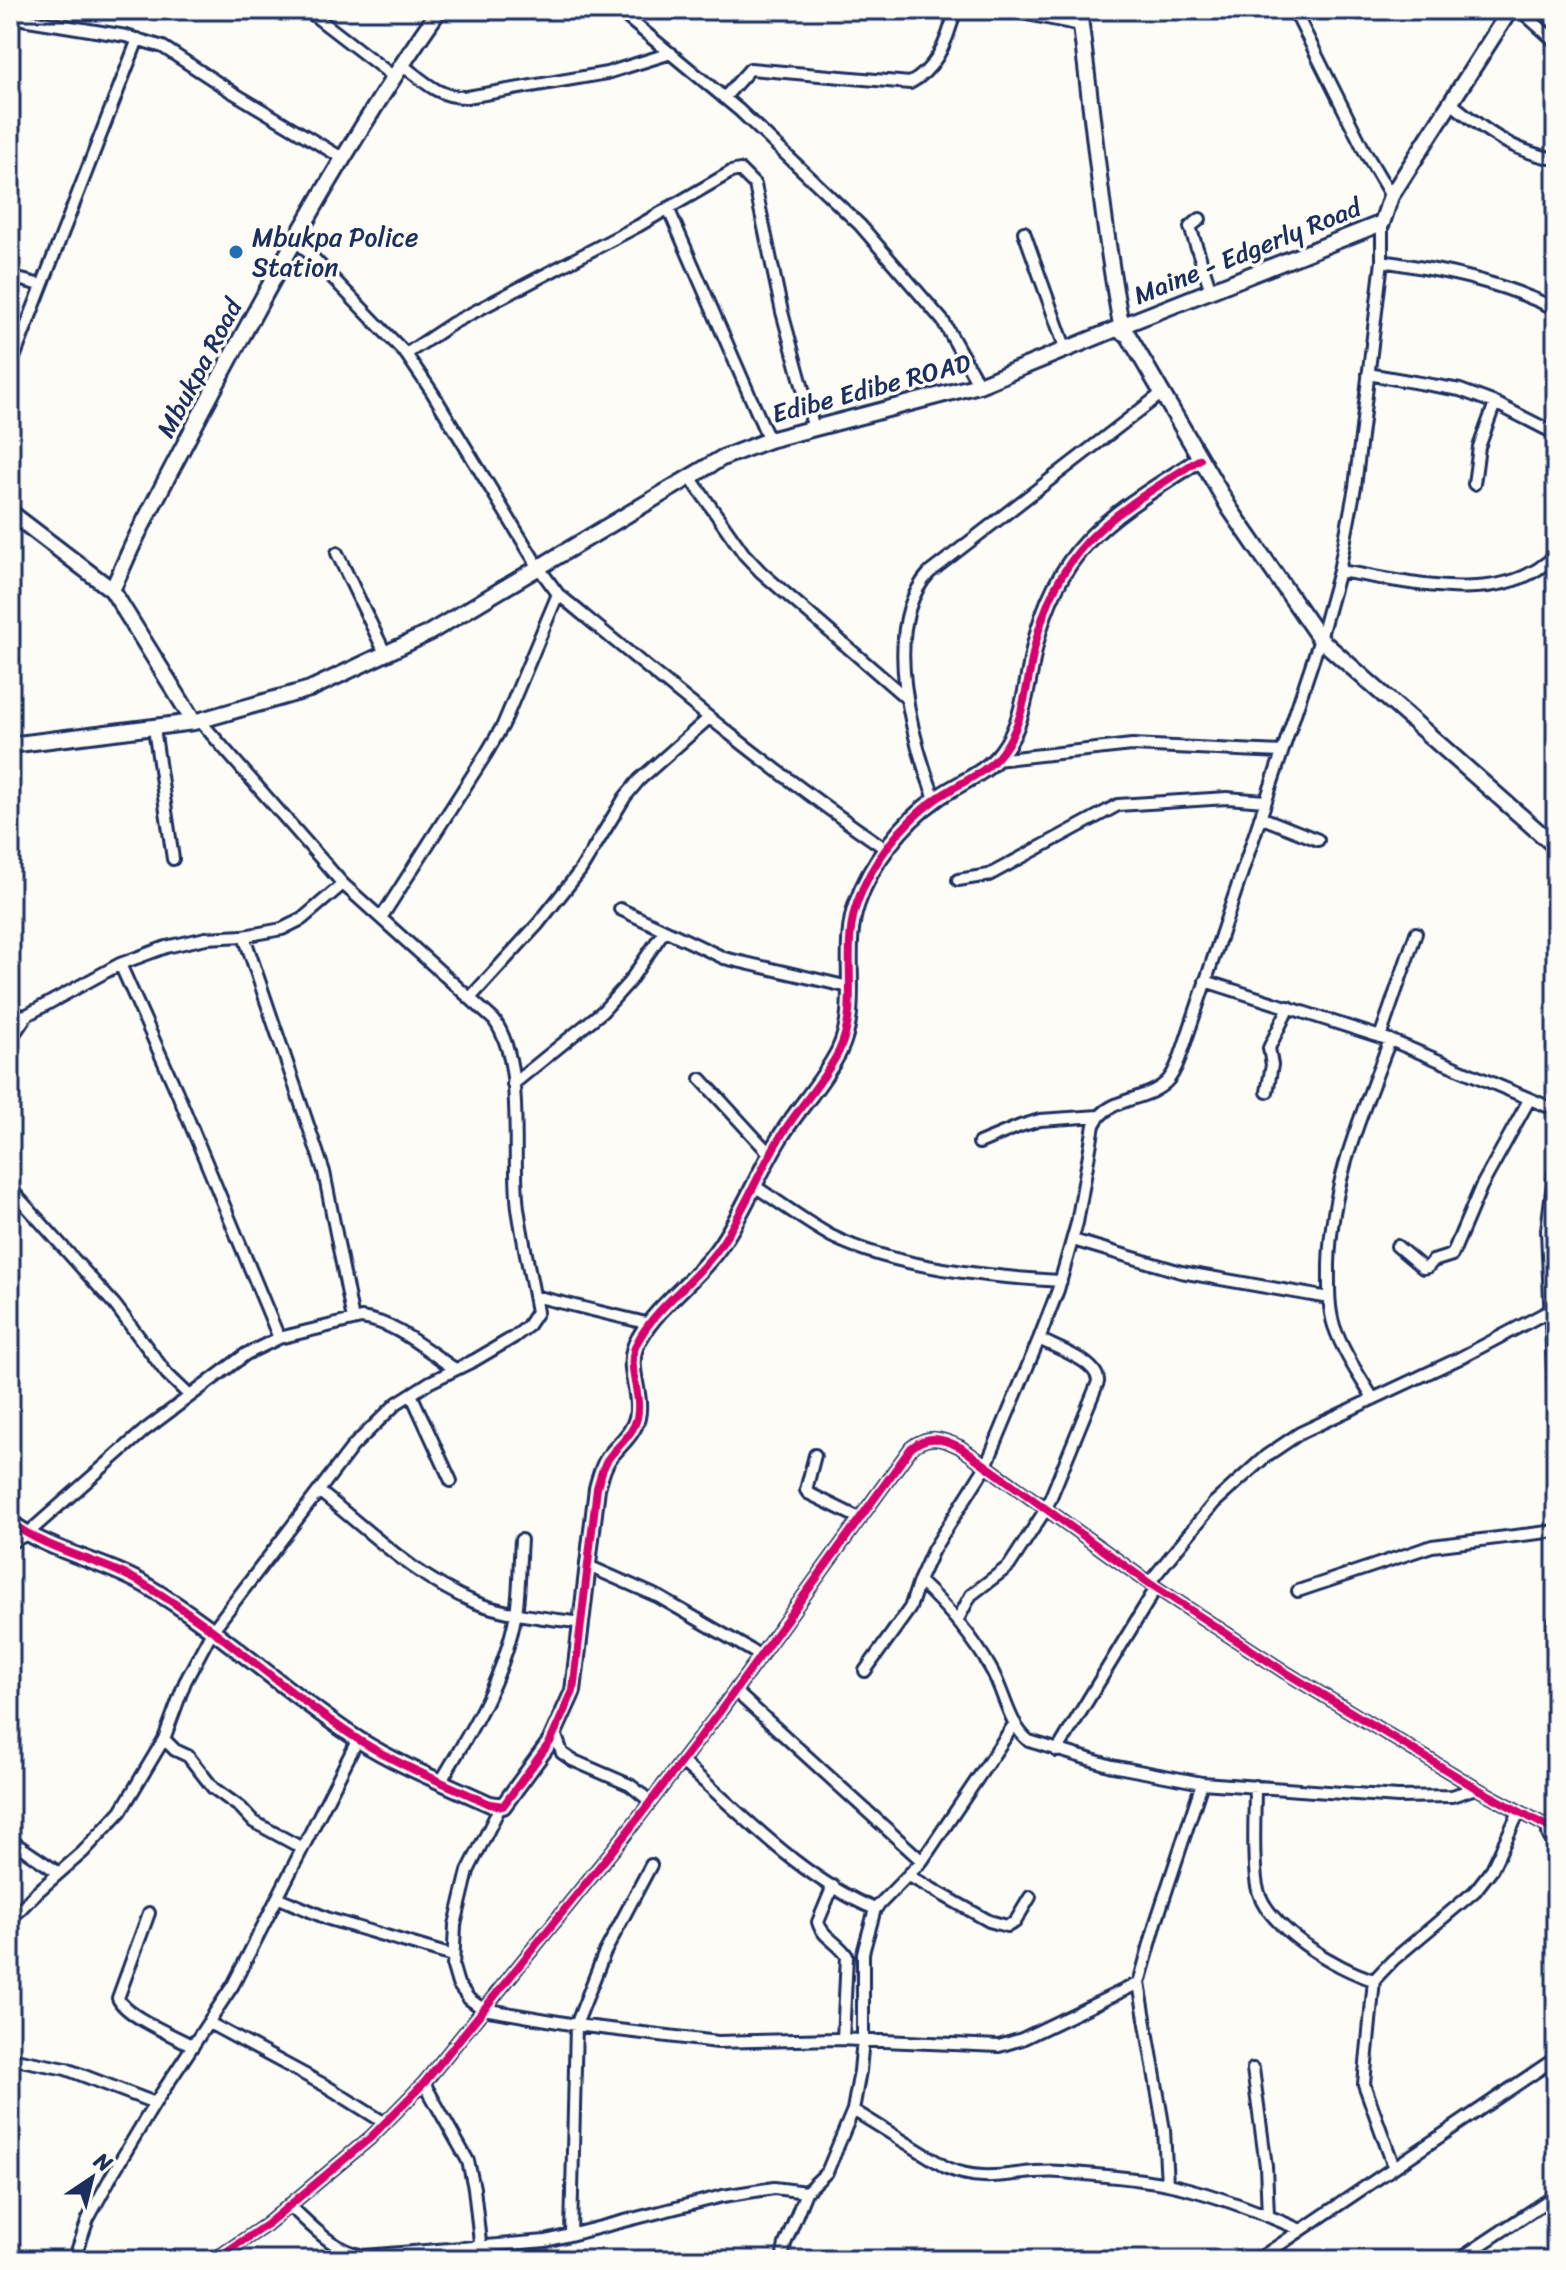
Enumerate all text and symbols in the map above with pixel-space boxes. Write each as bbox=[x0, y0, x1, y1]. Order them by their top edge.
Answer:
street label: Maine - Edgerly Road bbox=[1126, 183, 1370, 318]
place label: Mbukpa Police Station bbox=[252, 214, 418, 290]
marker: Mbukpa Police Station bbox=[227, 243, 245, 261]
street label: Mbukpa Road bbox=[143, 288, 256, 446]
street label: Edibe Edibe ROAD bbox=[766, 339, 976, 437]
north arrow bbox=[52, 2138, 132, 2218]
text: N bbox=[85, 2141, 121, 2183]

